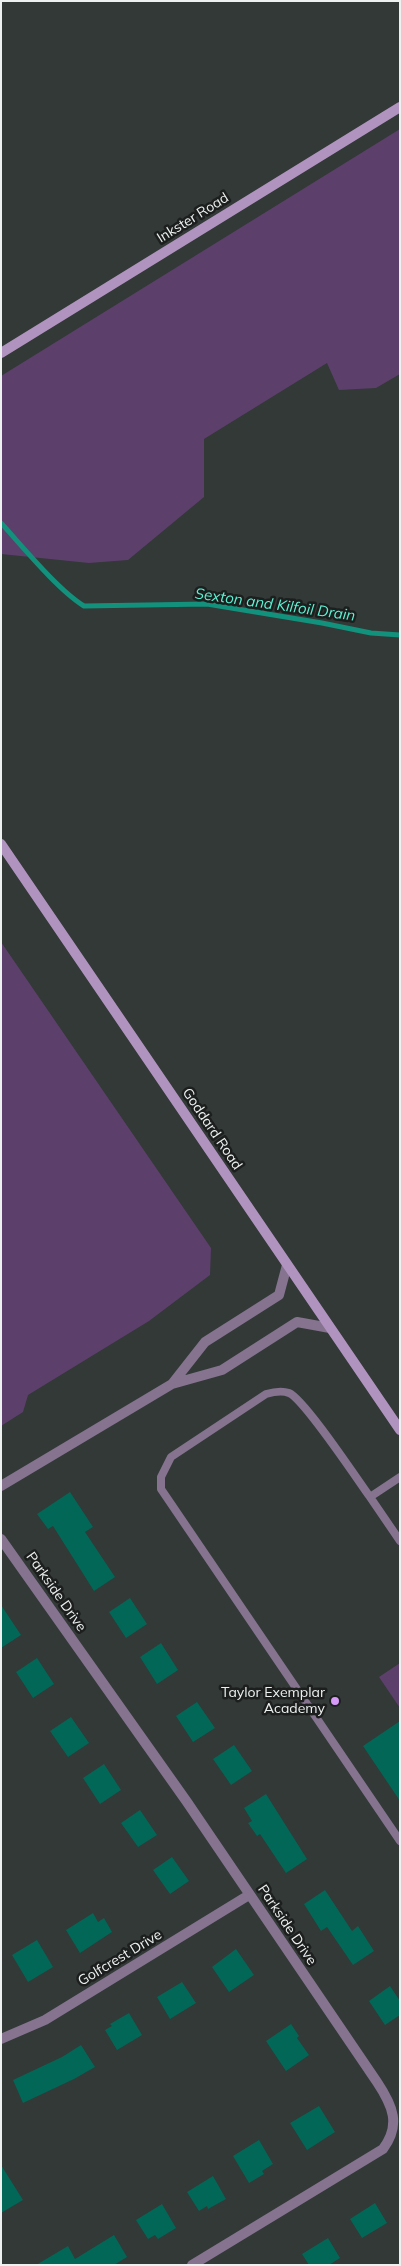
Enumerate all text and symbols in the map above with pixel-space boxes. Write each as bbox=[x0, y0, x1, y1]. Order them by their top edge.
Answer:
street label: Inkster Road bbox=[154, 189, 232, 247]
water label: Sexton and Kilfoil Drain bbox=[194, 585, 356, 625]
street label: Goddard Road bbox=[179, 1085, 245, 1173]
street label: Parkside Drive bbox=[22, 1549, 90, 1635]
place label: Taylor Exemplar Academy bbox=[221, 1685, 325, 1718]
marker: Taylor Exemplar Academy bbox=[329, 1695, 341, 1707]
street label: Parkside Drive bbox=[254, 1882, 320, 1968]
street label: Golfcrest Drive bbox=[75, 1926, 165, 1990]

